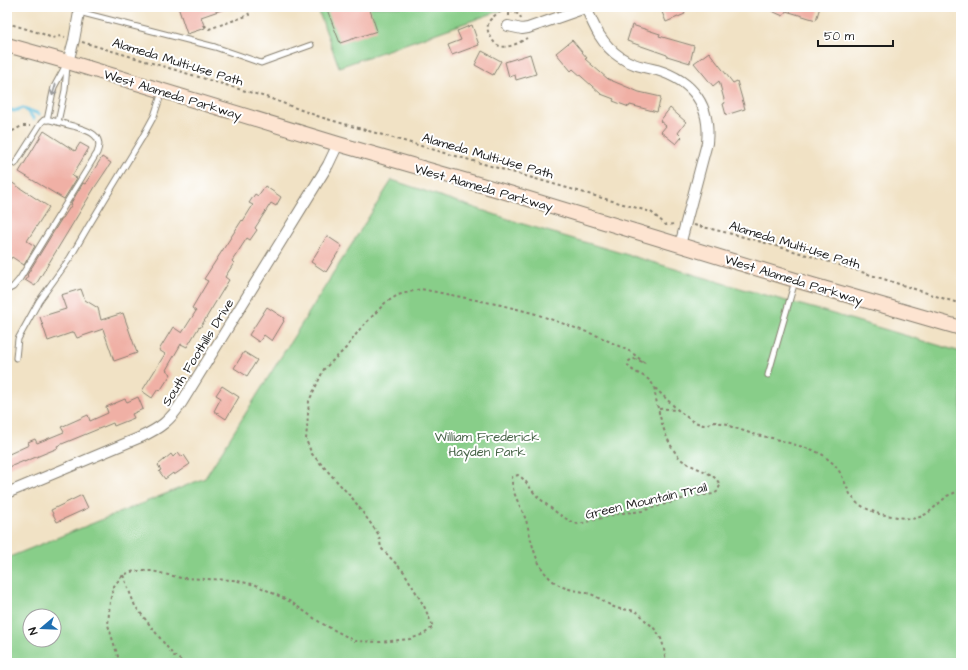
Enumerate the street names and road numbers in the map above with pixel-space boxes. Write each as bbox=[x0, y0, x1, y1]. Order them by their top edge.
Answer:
street label: Alameda Multi-Use Path bbox=[110, 33, 246, 91]
street label: West Alameda Parkway bbox=[101, 65, 244, 125]
street label: Alameda Multi-Use Path bbox=[420, 129, 556, 184]
street label: West Alameda Parkway bbox=[412, 160, 555, 217]
street label: Alameda Multi-Use Path bbox=[727, 216, 863, 274]
street label: West Alameda Parkway bbox=[722, 250, 865, 310]
street label: South Foothills Drive bbox=[157, 295, 238, 410]
street label: Green Mountain Trail bbox=[584, 478, 709, 524]

